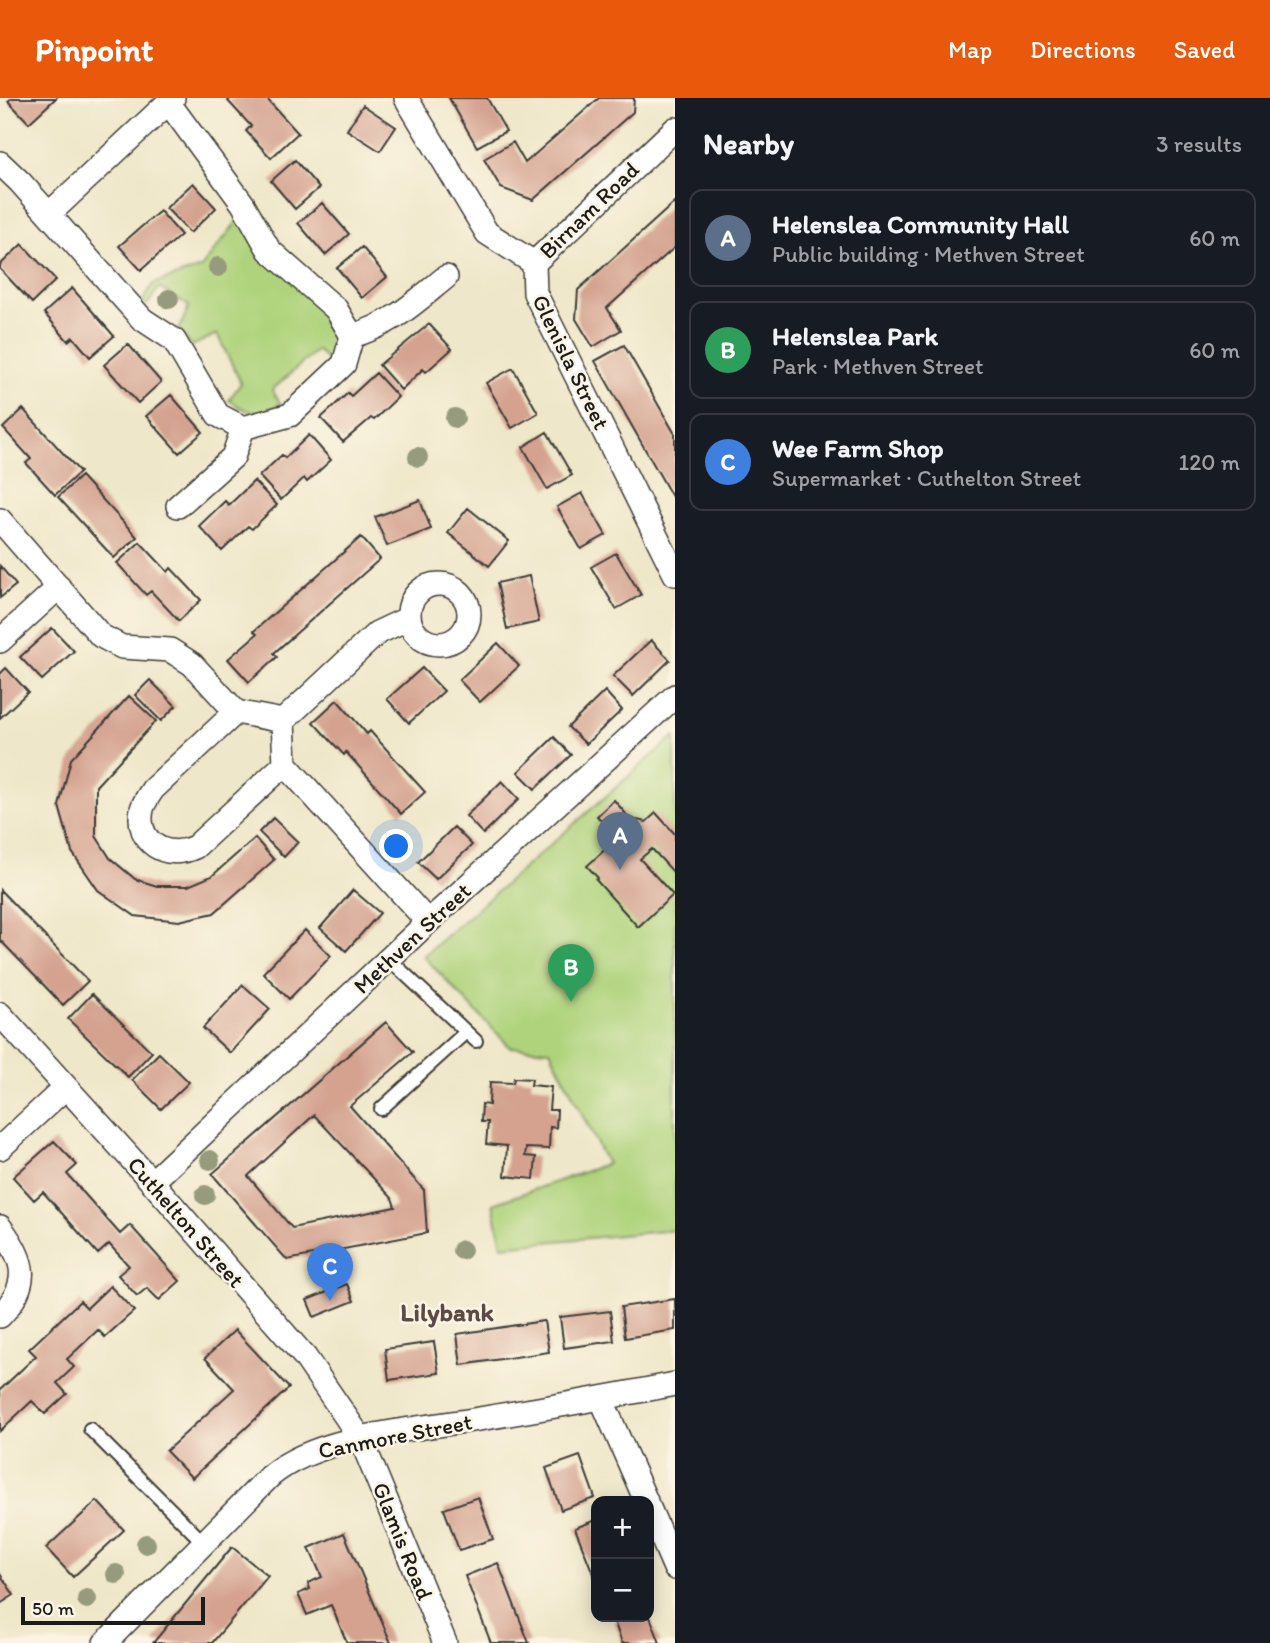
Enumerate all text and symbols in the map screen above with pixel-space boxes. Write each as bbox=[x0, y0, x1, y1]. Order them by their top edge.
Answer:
text: Pinpoint bbox=[35, 30, 153, 69]
text: Map bbox=[948, 35, 992, 64]
text: Directions bbox=[1030, 35, 1136, 64]
text: Saved bbox=[1174, 35, 1235, 64]
text: Nearby bbox=[703, 125, 794, 162]
text: 3 results bbox=[1156, 130, 1242, 158]
street label: Birnam Road bbox=[533, 155, 645, 265]
text: Helenslea Community Hall bbox=[772, 208, 1069, 240]
text: A bbox=[721, 224, 735, 252]
text: 60 m bbox=[1189, 224, 1240, 252]
text: Public building · Methven Street bbox=[772, 240, 1085, 268]
street label: Glenisla Street bbox=[526, 290, 616, 434]
text: Helenslea Park bbox=[772, 320, 938, 352]
text: B bbox=[721, 336, 735, 364]
text: 60 m bbox=[1189, 336, 1240, 364]
text: Park · Methven Street bbox=[772, 352, 984, 380]
text: Wee Farm Shop bbox=[772, 432, 944, 464]
text: C bbox=[721, 448, 735, 476]
text: 120 m bbox=[1179, 448, 1240, 476]
text: Supermarket · Cuthelton Street bbox=[772, 464, 1081, 492]
pin: A bbox=[597, 812, 643, 870]
your location bbox=[379, 829, 413, 863]
street label: Methven Street bbox=[347, 876, 477, 1000]
pin: B bbox=[548, 944, 594, 1002]
street label: Cuthelton Street bbox=[122, 1151, 251, 1293]
pin: C bbox=[307, 1243, 353, 1301]
district label: Lilybank bbox=[400, 1296, 495, 1328]
street label: Canmore Street bbox=[316, 1407, 475, 1465]
street label: Glamis Road bbox=[367, 1478, 439, 1604]
map controls bbox=[591, 1496, 654, 1622]
button: + bbox=[591, 1496, 654, 1559]
button: − bbox=[591, 1559, 654, 1622]
scale bar bbox=[21, 1594, 205, 1626]
text: 50 m bbox=[32, 1597, 74, 1620]

